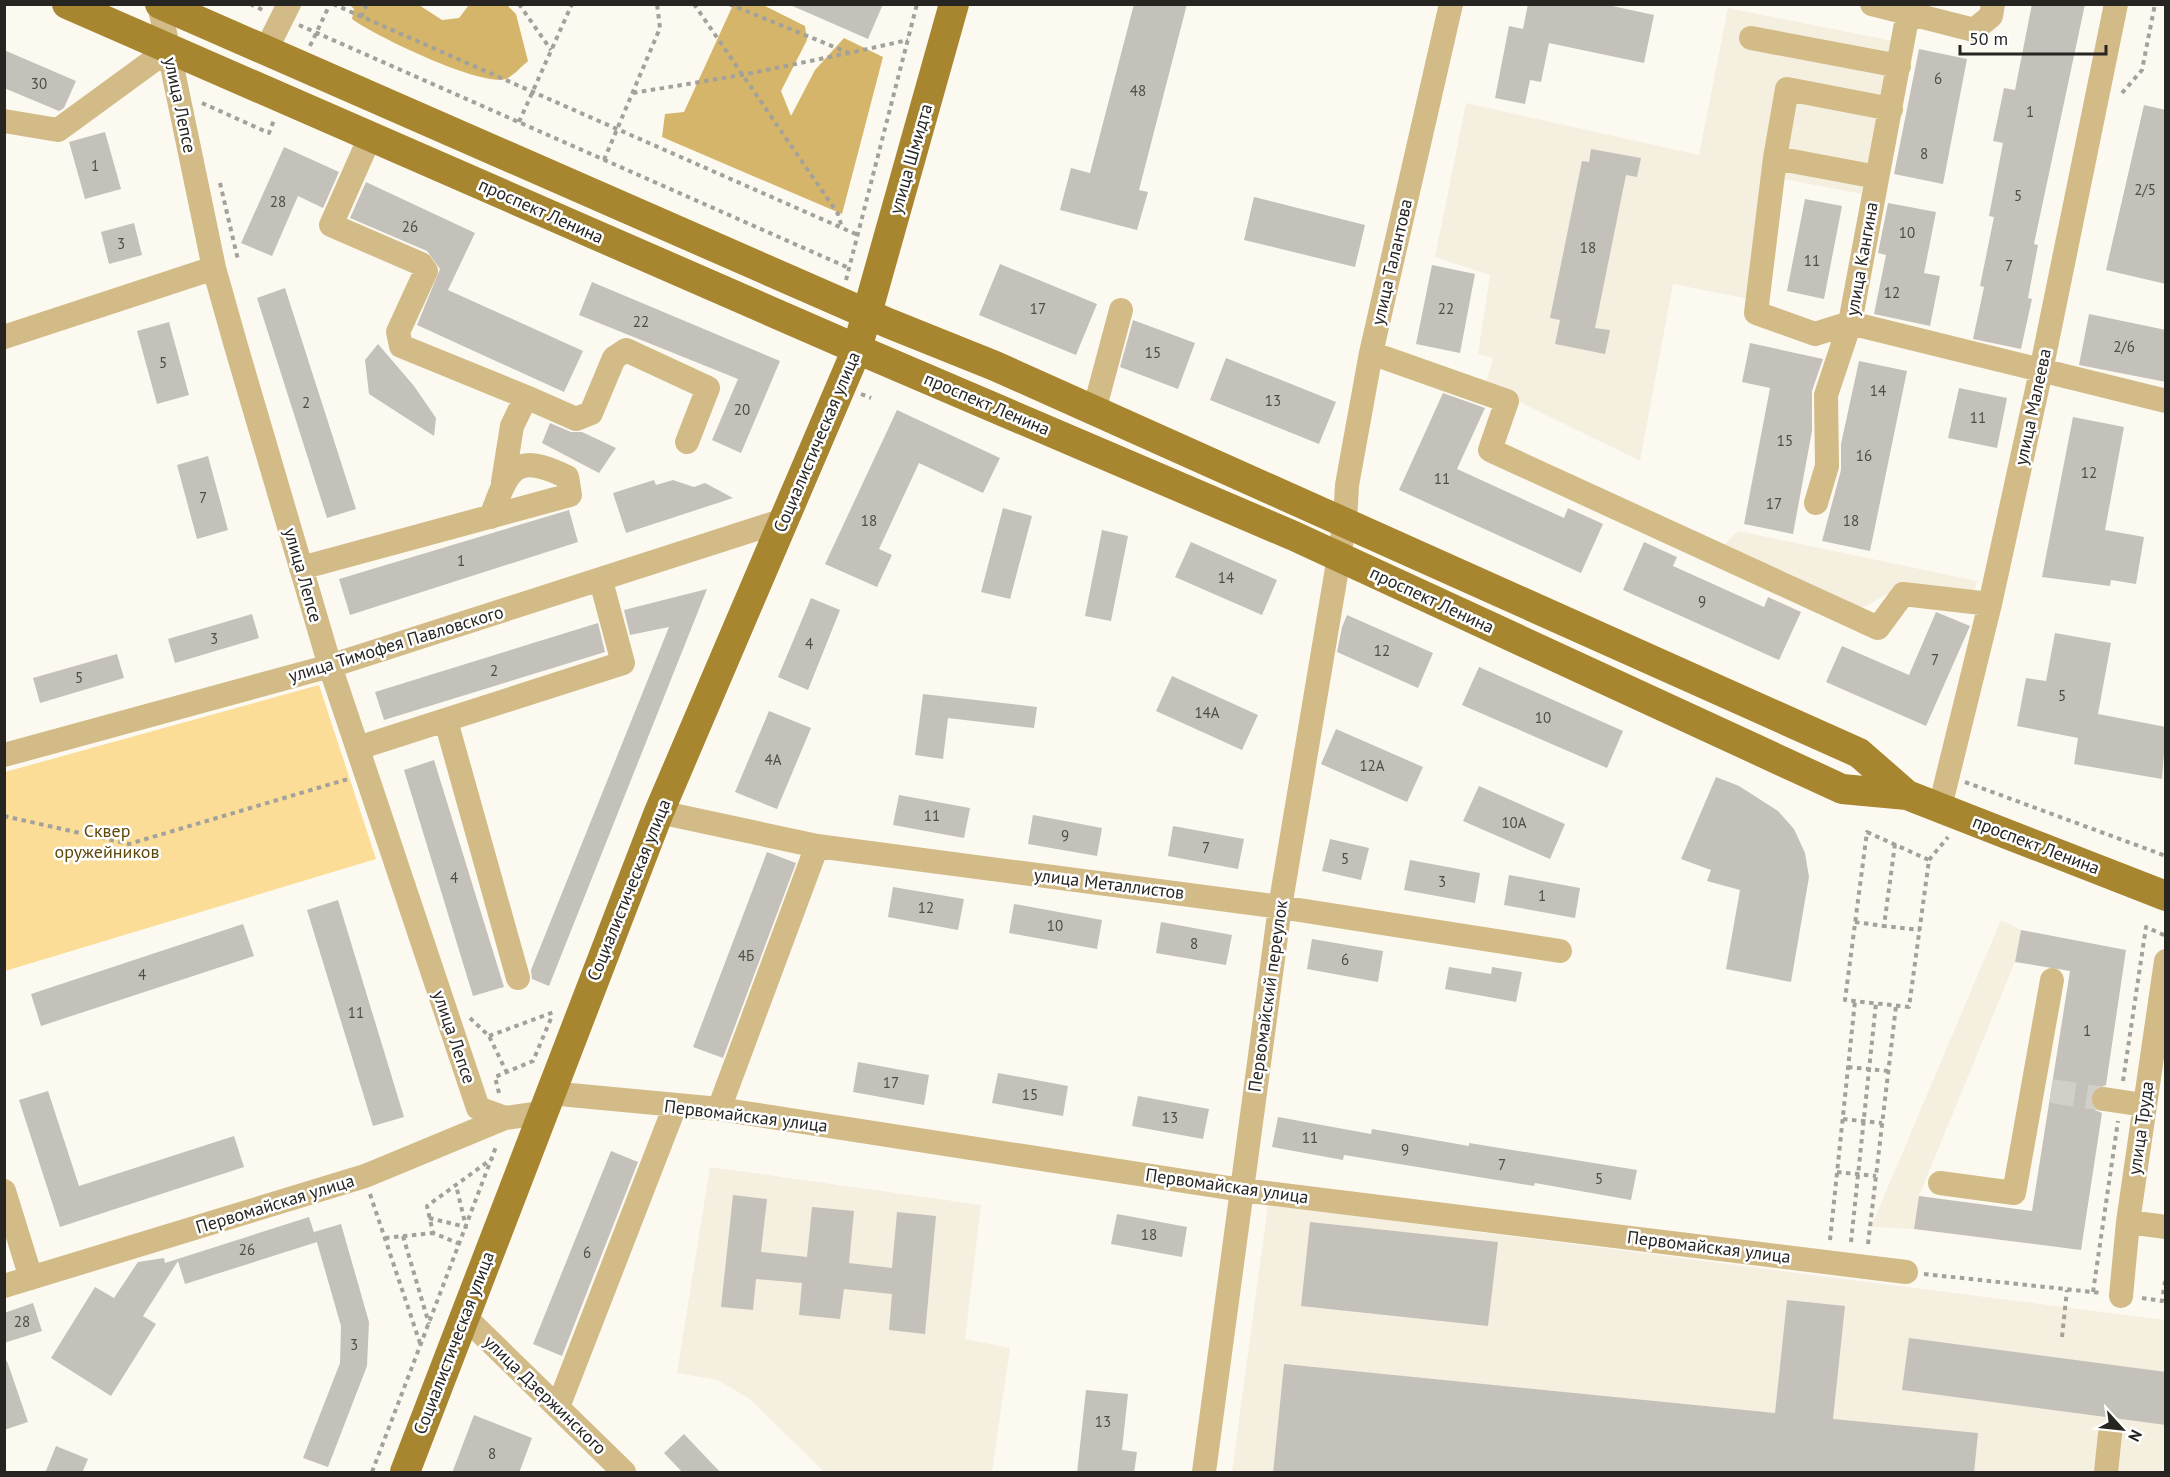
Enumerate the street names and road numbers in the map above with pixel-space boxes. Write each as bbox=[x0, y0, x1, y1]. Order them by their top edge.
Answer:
street label: улица Лепсе bbox=[159, 55, 202, 155]
street label: улица Шмидта bbox=[884, 101, 937, 217]
street label: проспект Ленина bbox=[475, 173, 607, 248]
street label: улица Талантова bbox=[1366, 196, 1417, 327]
street label: улица Кангина bbox=[1840, 200, 1883, 318]
street label: улица Малеева bbox=[2009, 346, 2056, 467]
street label: Социалистическая улица bbox=[768, 348, 865, 536]
street label: проспект Ленина bbox=[921, 367, 1054, 440]
street label: улица Лепсе bbox=[279, 525, 328, 625]
street label: проспект Ленина bbox=[1366, 561, 1498, 638]
street label: улица Тимофея Павловского bbox=[286, 600, 506, 687]
street label: Социалистическая улица bbox=[581, 795, 676, 984]
street label: проспект Ленина bbox=[1969, 810, 2103, 879]
street label: улица Металлистов bbox=[1033, 863, 1186, 904]
street label: Первомайский переулок bbox=[1243, 898, 1292, 1093]
street label: улица Лепсе bbox=[428, 987, 481, 1087]
street label: улица Труда bbox=[2123, 1080, 2158, 1176]
street label: Первомайская улица bbox=[663, 1094, 829, 1137]
street label: Первомайская улица bbox=[1144, 1163, 1310, 1208]
street label: Первомайская улица bbox=[193, 1168, 357, 1239]
street label: Первомайская улица bbox=[1626, 1225, 1792, 1268]
street label: Социалистическая улица bbox=[408, 1248, 499, 1438]
street label: улица Дзержинского bbox=[479, 1330, 612, 1459]

